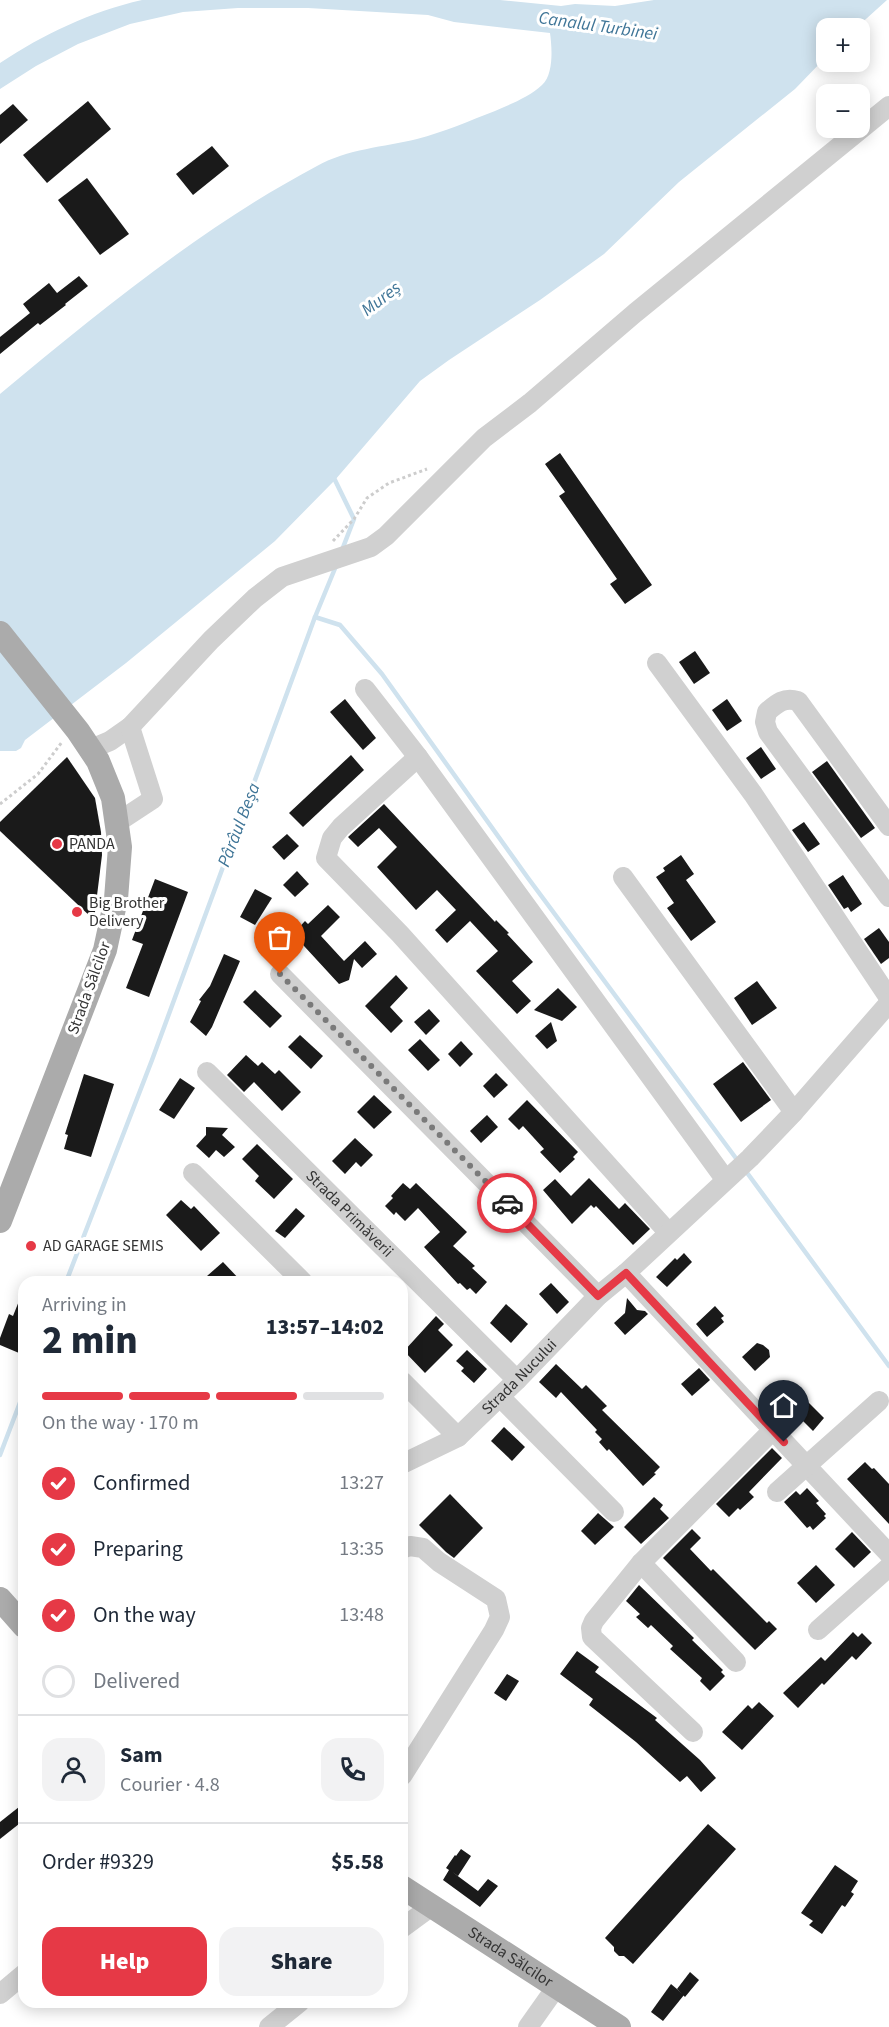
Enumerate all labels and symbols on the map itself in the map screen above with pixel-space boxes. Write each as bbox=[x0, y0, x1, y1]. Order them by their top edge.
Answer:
water label: Canalul Turbinei bbox=[537, 5, 660, 47]
water label: Mureș bbox=[356, 276, 406, 322]
water label: Pârâul Beșa bbox=[212, 779, 267, 871]
place label: PANDA bbox=[69, 833, 115, 855]
marker: PANDA bbox=[50, 837, 64, 851]
place label: Big Brother Delivery bbox=[89, 892, 165, 932]
marker: Big Brother Delivery bbox=[70, 905, 84, 919]
pin bbox=[254, 912, 305, 974]
street label: Strada Sălcilor bbox=[62, 938, 116, 1037]
street label: Strada Primăverii bbox=[301, 1165, 398, 1262]
courier bbox=[477, 1173, 537, 1233]
place label: AD GARAGE SEMIS bbox=[43, 1235, 164, 1257]
marker: AD GARAGE SEMIS bbox=[24, 1239, 38, 1253]
street label: Strada Nucului bbox=[477, 1334, 562, 1420]
pin bbox=[758, 1380, 809, 1442]
street label: Strada Sălcilor bbox=[464, 1921, 558, 1993]

